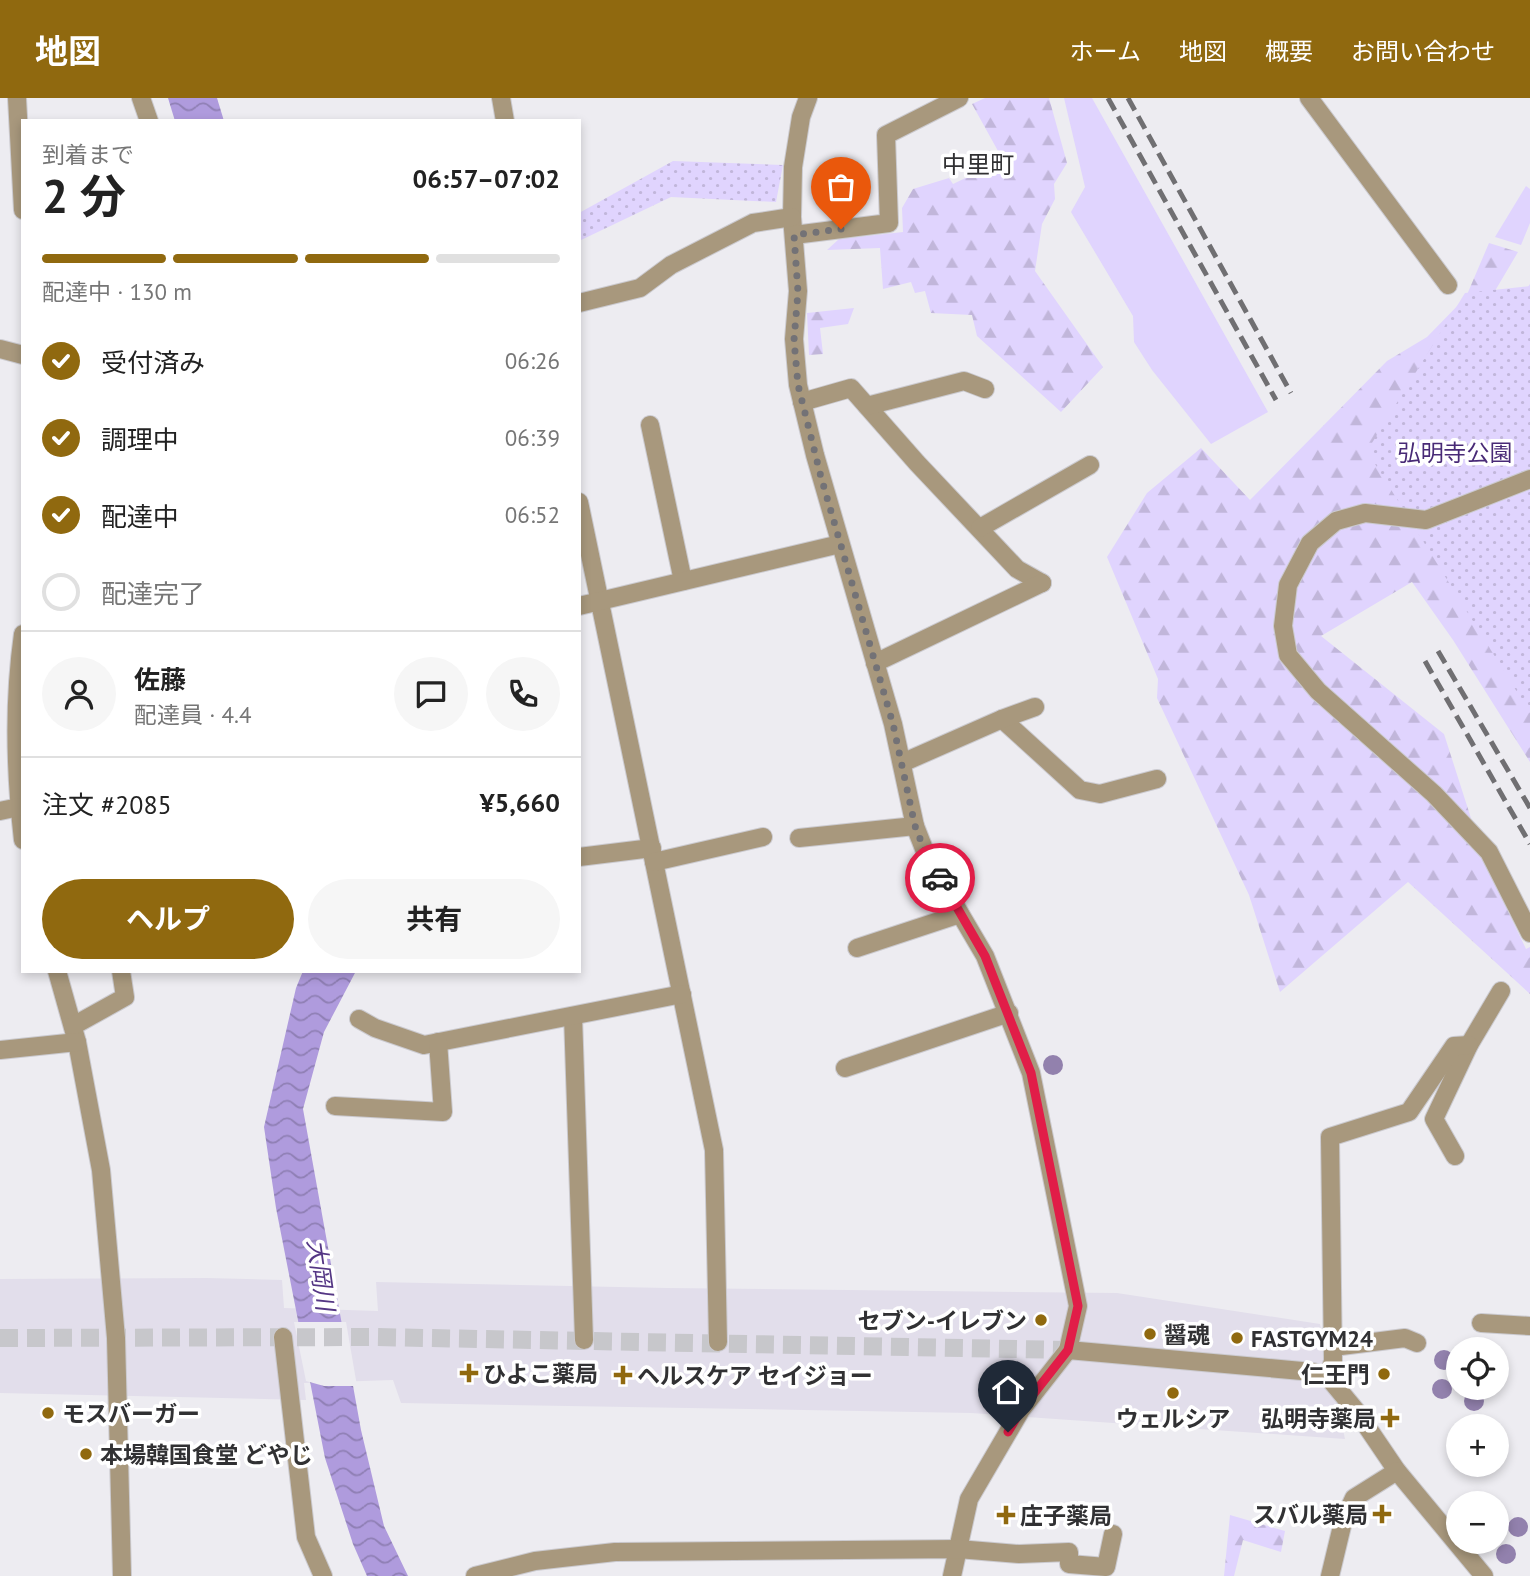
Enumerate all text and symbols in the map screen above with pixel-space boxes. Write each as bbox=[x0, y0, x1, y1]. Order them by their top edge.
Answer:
text: 地図 bbox=[35, 29, 101, 72]
text: ホーム bbox=[1070, 36, 1141, 67]
text: 地図 bbox=[1179, 36, 1227, 67]
text: 概要 bbox=[1265, 36, 1313, 67]
text: お問い合わせ bbox=[1351, 36, 1495, 67]
text: 到着まで bbox=[42, 140, 134, 169]
district label: 中里町 bbox=[942, 149, 1014, 180]
pin bbox=[811, 157, 871, 229]
text: 06:57–07:02 bbox=[413, 162, 560, 195]
text: 2 分 bbox=[42, 166, 126, 226]
icon: bag bbox=[822, 168, 860, 206]
text: 配達中 · 130 m bbox=[42, 277, 192, 306]
icon: check bbox=[42, 342, 80, 380]
text: 受付済み bbox=[101, 346, 205, 379]
text: 06:26 bbox=[505, 346, 560, 375]
icon: check bbox=[42, 419, 80, 457]
text: 調理中 bbox=[101, 423, 179, 456]
text: 06:39 bbox=[505, 423, 560, 452]
park label: 弘明寺公園 bbox=[1398, 438, 1513, 467]
icon: check bbox=[42, 496, 80, 534]
text: 配達中 bbox=[101, 500, 179, 533]
text: 06:52 bbox=[505, 500, 560, 529]
text: 配達完了 bbox=[101, 577, 205, 610]
button: person bbox=[42, 657, 116, 731]
button: chat bbox=[394, 657, 468, 731]
button: phone bbox=[486, 657, 560, 731]
text: 佐藤 bbox=[134, 663, 186, 696]
text: 配達員 · 4.4 bbox=[134, 700, 251, 729]
text: ¥5,660 bbox=[480, 786, 560, 819]
text: 注文 #2085 bbox=[42, 788, 172, 821]
courier bbox=[905, 843, 975, 913]
icon: car bbox=[921, 859, 959, 897]
button: ヘルプ bbox=[42, 879, 294, 959]
button: 共有 bbox=[308, 879, 560, 959]
water label: 大岡川 bbox=[301, 1237, 342, 1316]
place label: セブン-イレブン bbox=[858, 1306, 1027, 1335]
marker: セブン-イレブン bbox=[1033, 1312, 1049, 1328]
place label: 醤魂 bbox=[1164, 1320, 1210, 1349]
place label: FASTGYM24 bbox=[1251, 1324, 1373, 1353]
marker: 醤魂 bbox=[1142, 1326, 1158, 1342]
marker: FASTGYM24 bbox=[1229, 1330, 1245, 1346]
map controls bbox=[1446, 1337, 1509, 1554]
button: locate bbox=[1446, 1337, 1509, 1400]
place label: ひよこ薬局 bbox=[483, 1359, 598, 1388]
pin bbox=[978, 1360, 1038, 1432]
place label: 仁王門 bbox=[1301, 1360, 1370, 1389]
place label: ヘルスケア セイジョー bbox=[637, 1361, 873, 1390]
marker: ひよこ薬局 bbox=[461, 1365, 477, 1381]
marker: 仁王門 bbox=[1376, 1366, 1392, 1382]
marker: ヘルスケア セイジョー bbox=[615, 1367, 631, 1383]
icon: home bbox=[989, 1371, 1027, 1409]
marker: ウェルシア bbox=[1165, 1385, 1181, 1401]
place label: モスバーガー bbox=[62, 1399, 200, 1428]
place label: ウェルシア bbox=[1116, 1404, 1231, 1433]
place label: 弘明寺薬局 bbox=[1261, 1404, 1376, 1433]
marker: モスバーガー bbox=[40, 1405, 56, 1421]
marker: 弘明寺薬局 bbox=[1382, 1410, 1398, 1426]
button: + bbox=[1446, 1414, 1509, 1477]
place label: 本場韓国食堂 どやじ bbox=[100, 1440, 313, 1469]
marker: 本場韓国食堂 どやじ bbox=[78, 1446, 94, 1462]
button: − bbox=[1446, 1491, 1509, 1554]
place label: スバル薬局 bbox=[1253, 1500, 1368, 1529]
place label: 庄子薬局 bbox=[1020, 1501, 1112, 1530]
marker: スバル薬局 bbox=[1374, 1506, 1390, 1522]
marker: 庄子薬局 bbox=[998, 1507, 1014, 1523]

